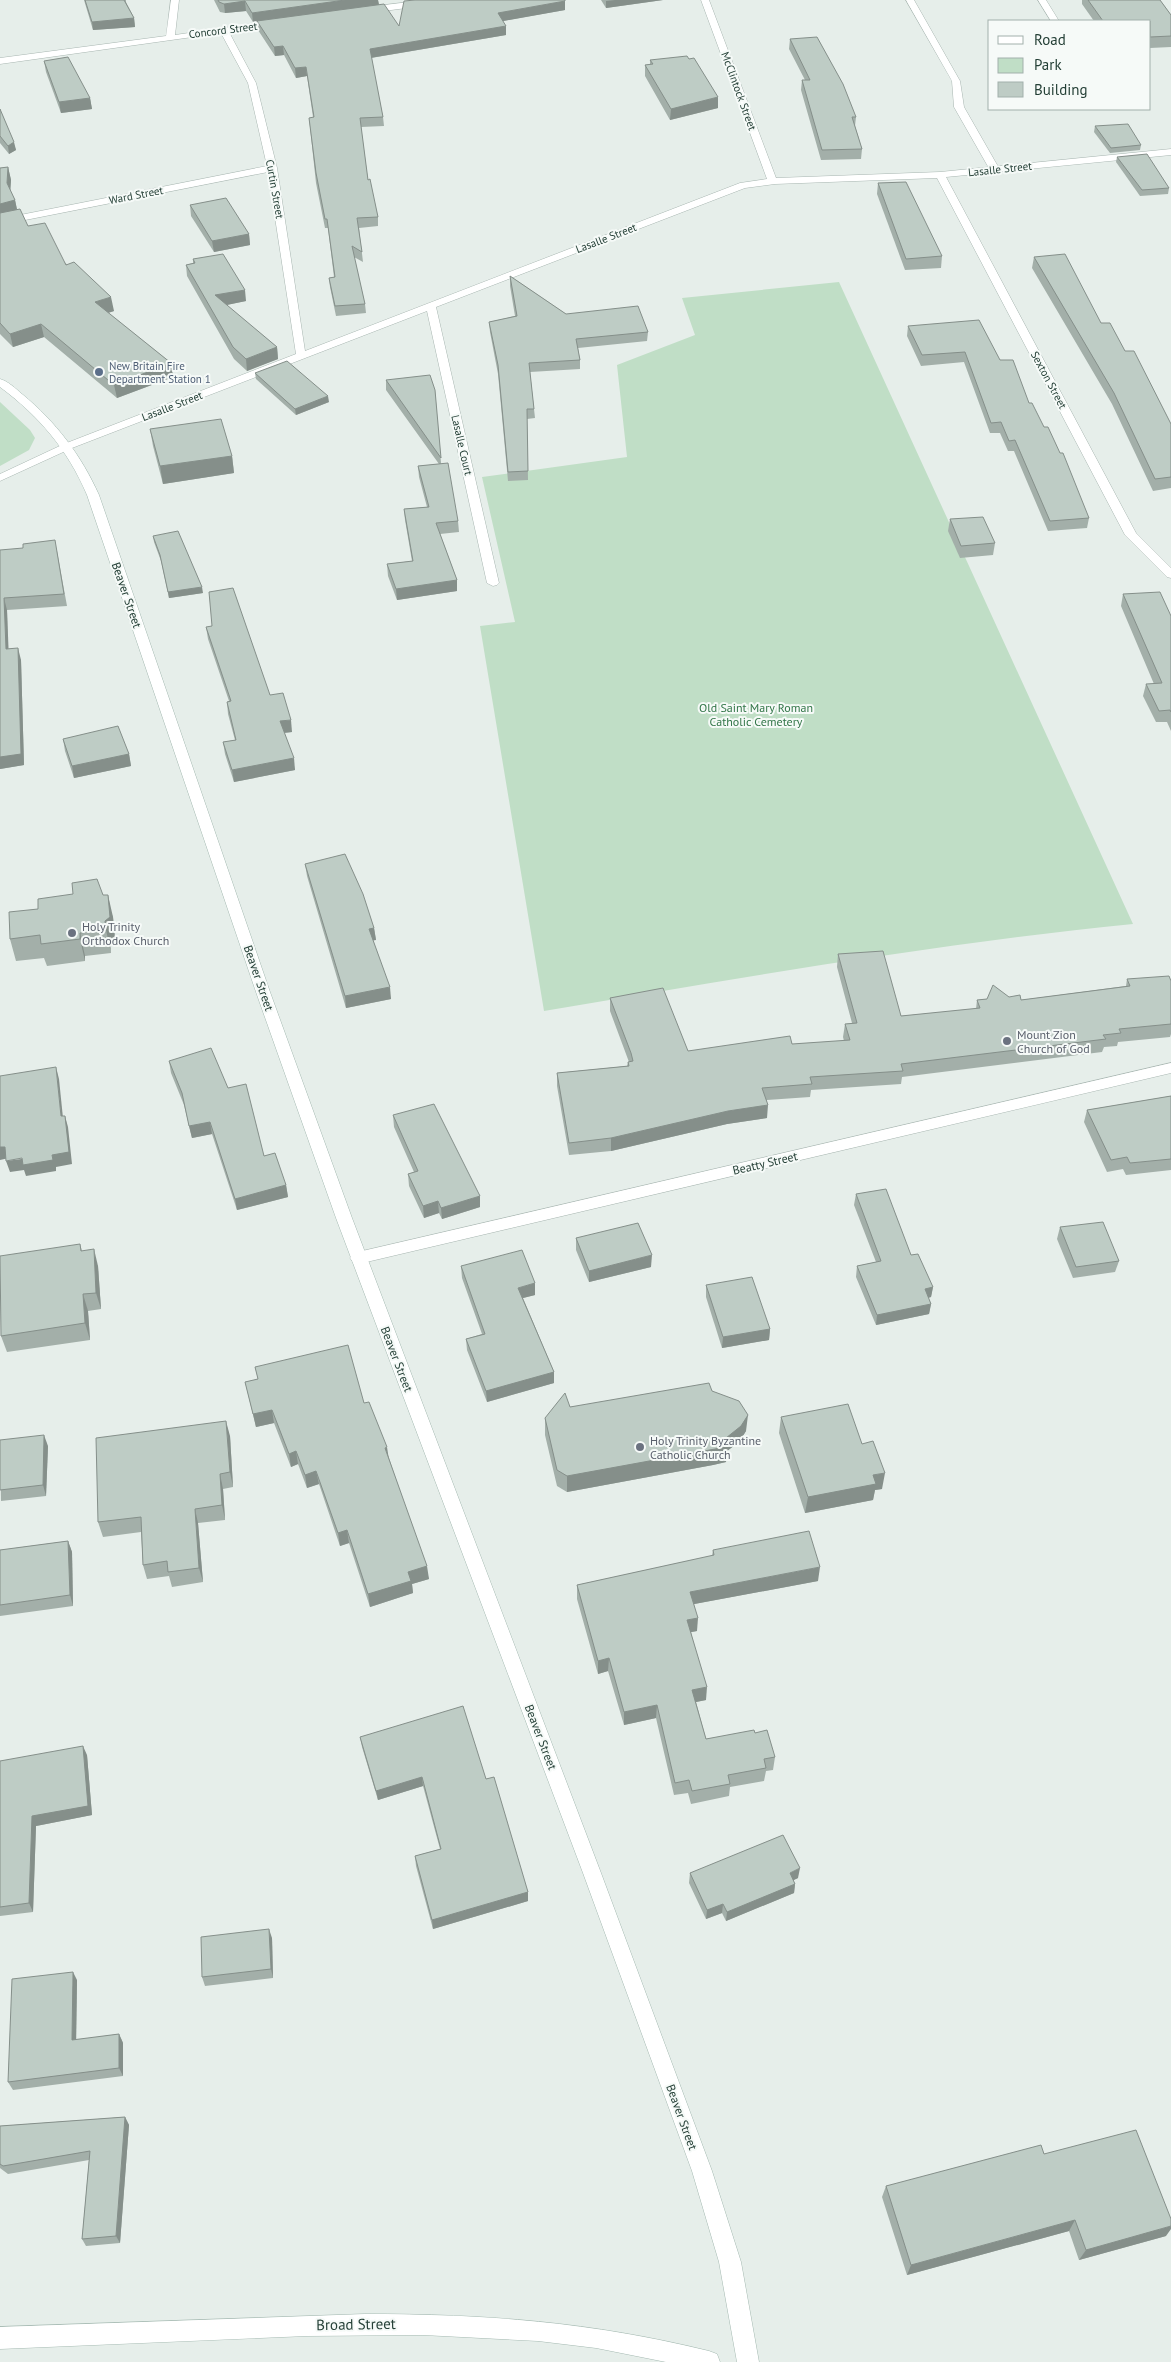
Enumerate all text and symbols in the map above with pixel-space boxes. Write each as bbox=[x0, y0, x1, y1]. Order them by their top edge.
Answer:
street label: Concord Street bbox=[188, 19, 258, 41]
legend bbox=[988, 20, 1151, 110]
text: Road bbox=[1034, 30, 1066, 49]
street label: McClintock Street bbox=[718, 50, 760, 132]
text: Park bbox=[1034, 55, 1062, 74]
text: Building bbox=[1034, 80, 1088, 99]
street label: Curtin Street bbox=[263, 158, 287, 220]
street label: Lasalle Street bbox=[967, 159, 1033, 179]
street label: Ward Street bbox=[108, 183, 164, 207]
street label: Lasalle Street bbox=[574, 220, 639, 256]
street label: Sexton Street bbox=[1028, 349, 1070, 412]
place label: New Britain Fire Department Station 1 bbox=[109, 359, 211, 386]
marker: New Britain Fire Department Station 1 bbox=[93, 366, 105, 378]
street label: Lasalle Street bbox=[140, 388, 205, 424]
street label: Lasalle Court bbox=[448, 413, 476, 477]
street label: Beaver Street bbox=[109, 560, 145, 630]
park label: Old Saint Mary Roman Catholic Cemetery bbox=[699, 700, 813, 729]
place label: Holy Trinity Orthodox Church bbox=[82, 919, 169, 948]
marker: Holy Trinity Orthodox Church bbox=[66, 927, 78, 939]
street label: Beaver Street bbox=[241, 943, 277, 1013]
place label: Mount Zion Church of God bbox=[1017, 1027, 1090, 1056]
marker: Mount Zion Church of God bbox=[1001, 1035, 1013, 1047]
street label: Beatty Street bbox=[731, 1148, 799, 1178]
street label: Beaver Street bbox=[378, 1324, 416, 1394]
place label: Holy Trinity Byzantine Catholic Church bbox=[650, 1433, 761, 1462]
marker: Holy Trinity Byzantine Catholic Church bbox=[634, 1441, 646, 1453]
street label: Beaver Street bbox=[522, 1702, 560, 1772]
street label: Beaver Street bbox=[663, 2082, 701, 2152]
street label: Broad Street bbox=[316, 2314, 396, 2334]

